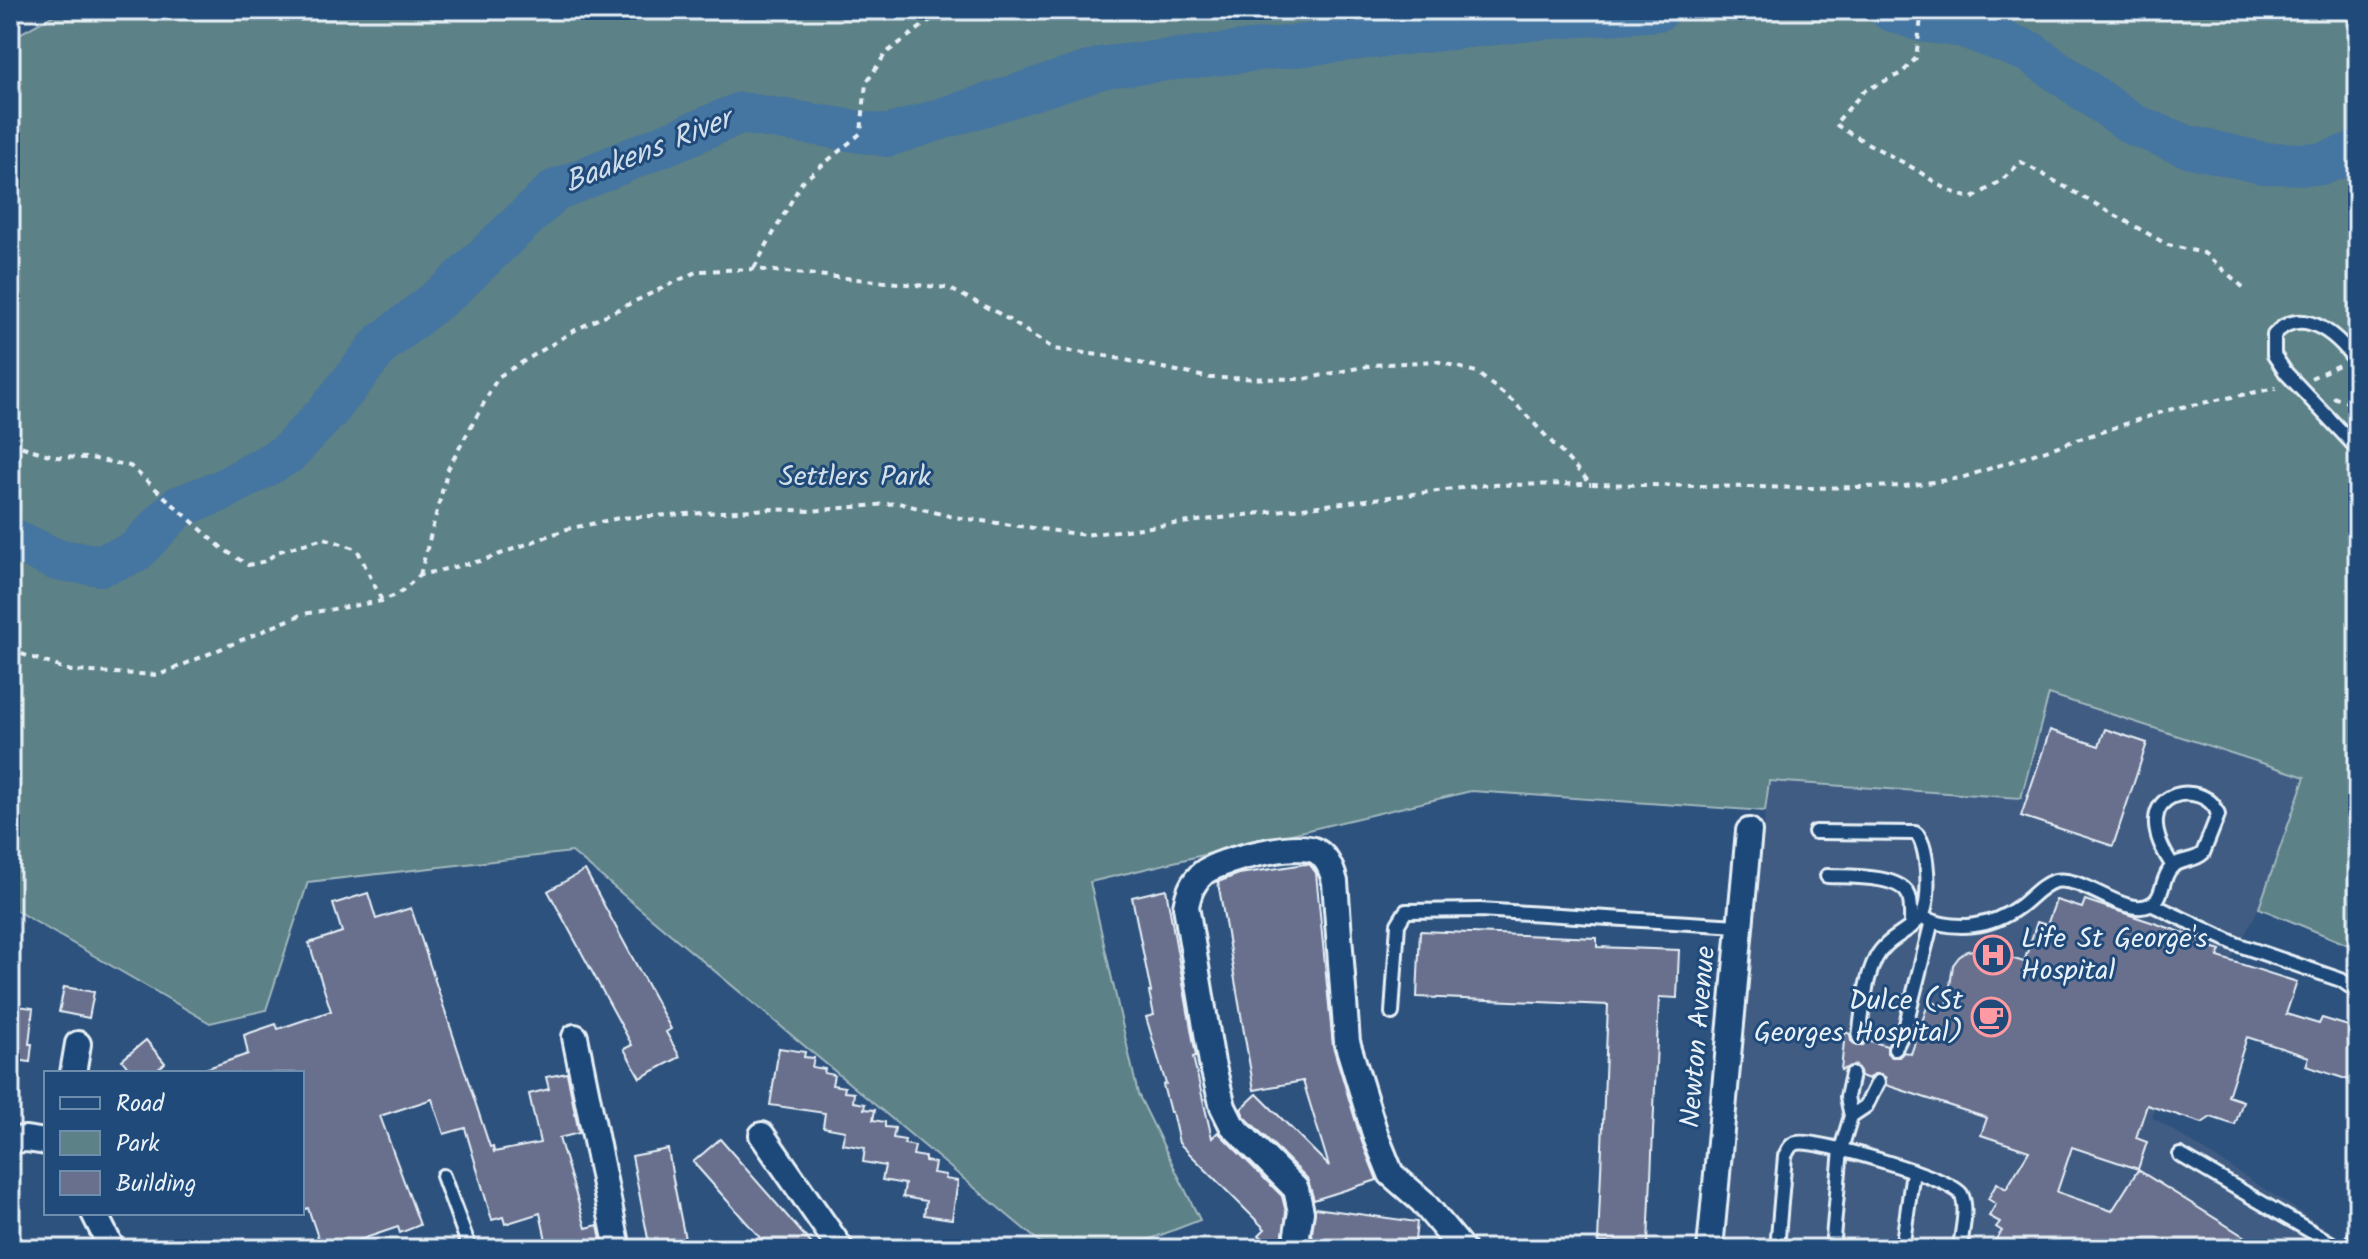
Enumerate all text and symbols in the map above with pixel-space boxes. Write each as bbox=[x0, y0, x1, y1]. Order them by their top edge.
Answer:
water label: Baakens River bbox=[557, 94, 744, 207]
park label: Settlers Park bbox=[779, 455, 932, 500]
place label: Life St George's Hospital bbox=[2021, 917, 2208, 994]
hospital icon: Life St George's Hospital bbox=[1972, 934, 2014, 976]
street label: Newton Avenue bbox=[1669, 944, 1729, 1130]
place label: Dulce (St Georges Hospital) bbox=[1754, 979, 1964, 1056]
cafe icon: Dulce (St Georges Hospital) bbox=[1970, 996, 2012, 1038]
legend bbox=[44, 1071, 304, 1215]
text: Road bbox=[116, 1085, 165, 1124]
text: Park bbox=[116, 1125, 160, 1164]
text: Building bbox=[116, 1165, 196, 1204]

